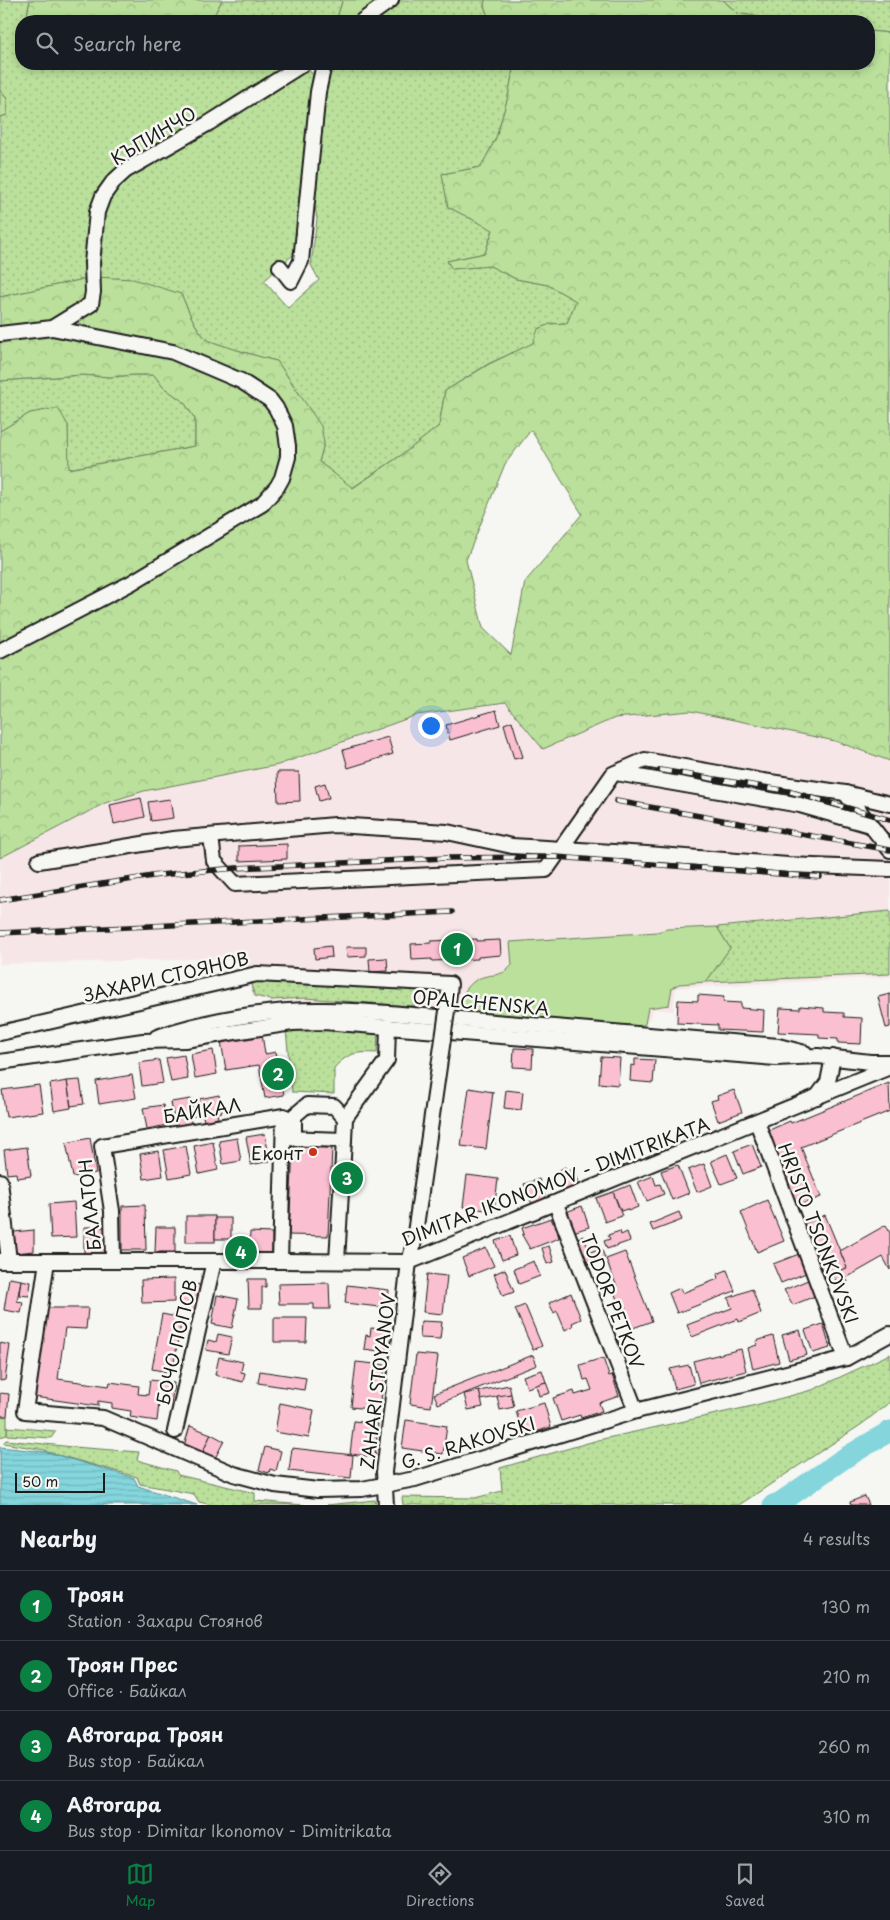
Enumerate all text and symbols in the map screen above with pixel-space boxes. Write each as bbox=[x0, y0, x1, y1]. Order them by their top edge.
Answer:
search box bbox=[15, 15, 875, 70]
icon: search bbox=[33, 29, 61, 57]
text: Search here bbox=[73, 29, 182, 57]
street label: КЪПИНЧО bbox=[105, 99, 201, 171]
your location bbox=[418, 713, 444, 739]
pin: 1 bbox=[441, 930, 473, 968]
street label: ЗАХАРИ СТОЯНОВ bbox=[81, 944, 251, 1008]
street label: OPALCHENSKA bbox=[412, 983, 551, 1021]
pin: 2 bbox=[262, 1055, 294, 1093]
street label: БАЙКАЛ bbox=[161, 1091, 243, 1129]
street label: DIMITAR IKONOMOV - DIMITRIKATA bbox=[397, 1110, 713, 1252]
place label: Еконт bbox=[251, 1139, 303, 1166]
street label: HRISTO TSONKOVSKI bbox=[772, 1139, 866, 1327]
marker: Еконт bbox=[307, 1146, 319, 1158]
street label: БАЛАТОН bbox=[71, 1158, 107, 1252]
pin: 3 bbox=[331, 1159, 363, 1197]
street label: TODOR PETKOV bbox=[575, 1229, 651, 1373]
pin: 4 bbox=[225, 1233, 257, 1271]
street label: БОЧО ПОПОВ bbox=[148, 1277, 204, 1407]
street label: ZAHARI STOYANOV bbox=[353, 1291, 401, 1471]
street label: G. S. RAKOVSKI bbox=[398, 1409, 538, 1475]
scale bar bbox=[15, 1470, 105, 1493]
text: 50 m bbox=[22, 1471, 58, 1492]
text: Nearby bbox=[20, 1522, 97, 1554]
text: 4 results bbox=[803, 1526, 870, 1550]
text: Троян bbox=[67, 1580, 124, 1608]
text: 1 bbox=[32, 1594, 40, 1618]
text: 130 m bbox=[822, 1594, 870, 1618]
text: Station · Захари Стоянов bbox=[67, 1608, 263, 1632]
text: Троян Прес bbox=[67, 1650, 178, 1678]
text: 2 bbox=[30, 1664, 42, 1688]
text: 210 m bbox=[822, 1664, 870, 1688]
text: Office · Байкал bbox=[67, 1678, 187, 1702]
text: Автогара Троян bbox=[67, 1720, 223, 1748]
text: 3 bbox=[31, 1734, 41, 1758]
text: 260 m bbox=[818, 1734, 870, 1758]
text: Bus stop · Байкал bbox=[67, 1748, 204, 1772]
text: Автогара bbox=[67, 1790, 161, 1818]
text: 4 bbox=[31, 1804, 41, 1828]
text: 310 m bbox=[822, 1804, 870, 1828]
text: Bus stop · Dimitar Ikonomov - Dimitrikata bbox=[67, 1818, 391, 1842]
tab: Map bbox=[125, 1860, 155, 1911]
tab: Directions bbox=[406, 1860, 474, 1911]
tab: Saved bbox=[725, 1860, 765, 1911]

